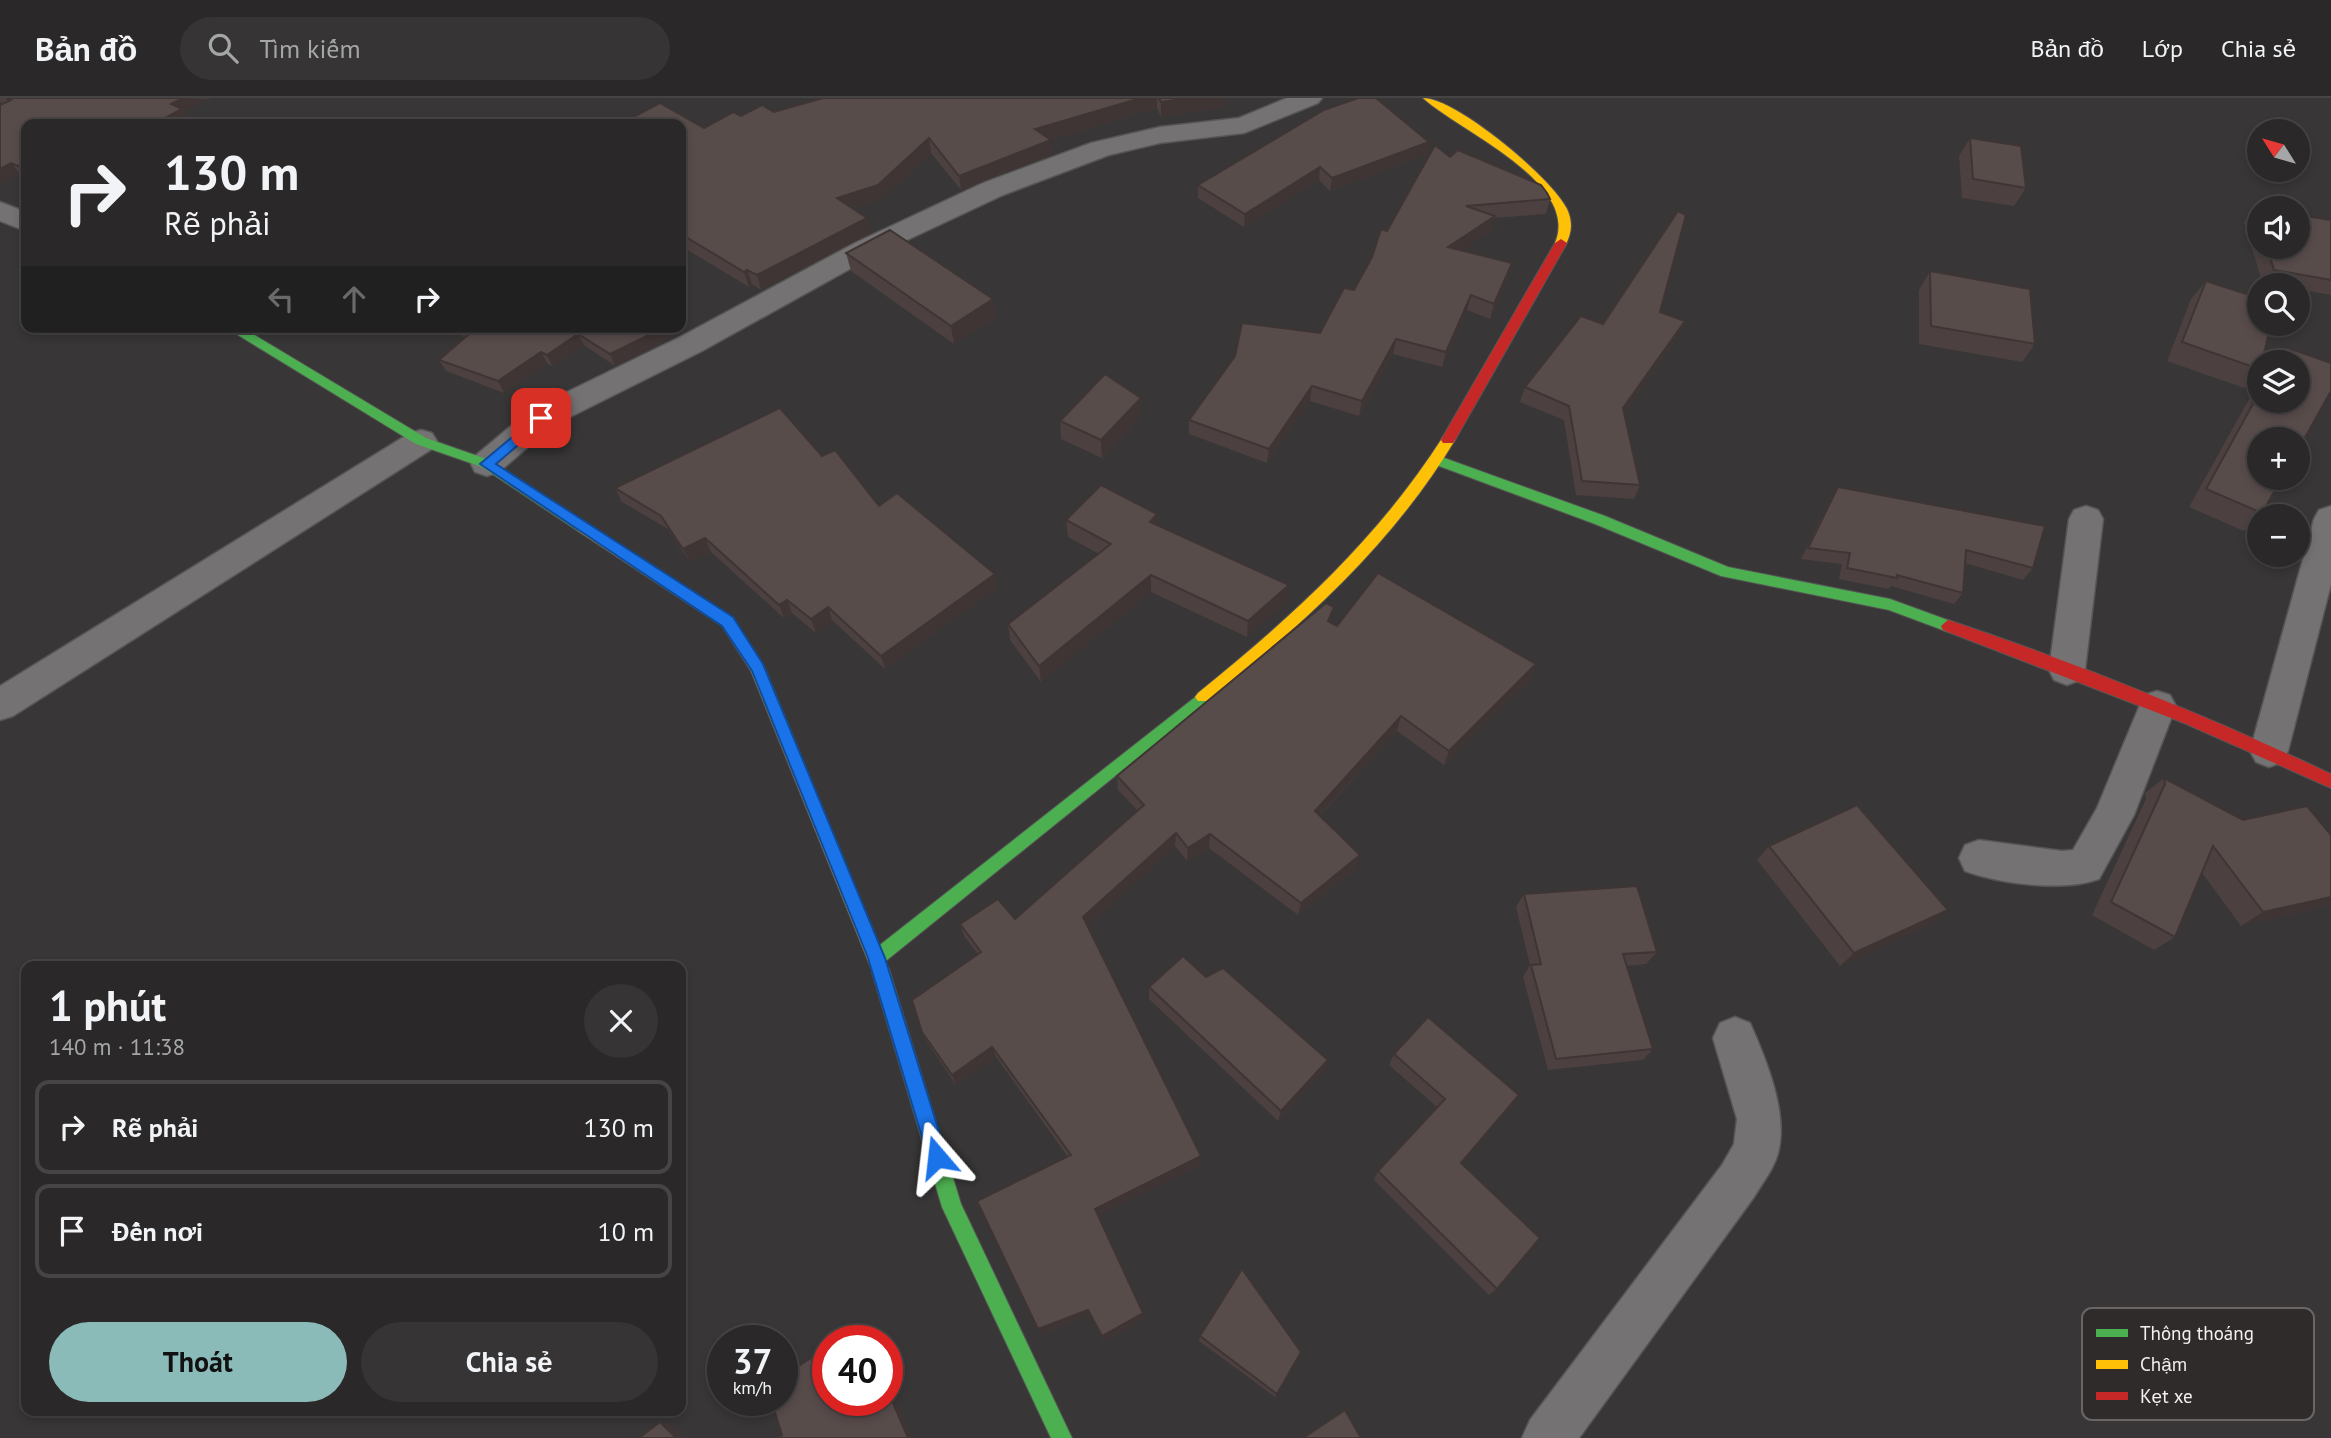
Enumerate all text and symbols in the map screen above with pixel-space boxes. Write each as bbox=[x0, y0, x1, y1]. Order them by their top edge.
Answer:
search box bbox=[180, 17, 670, 80]
text: Bản đồ bbox=[35, 27, 138, 70]
icon: search bbox=[204, 29, 242, 67]
text: Tìm kiếm bbox=[260, 32, 361, 65]
text: Bản đồ bbox=[2031, 33, 2104, 64]
text: Lớp bbox=[2142, 33, 2183, 64]
text: Chia sẻ bbox=[2221, 33, 2296, 64]
north arrow bbox=[2247, 119, 2310, 182]
map controls bbox=[2247, 119, 2310, 567]
text: 130 m bbox=[164, 140, 299, 204]
icon: right bbox=[49, 147, 140, 238]
button: sound bbox=[2247, 196, 2310, 259]
text: Rẽ phải bbox=[164, 202, 271, 244]
button: search bbox=[2247, 273, 2310, 336]
icon: left bbox=[262, 280, 300, 318]
icon: ahead bbox=[335, 280, 373, 318]
icon: right bbox=[408, 280, 446, 318]
button: layers bbox=[2247, 350, 2310, 413]
pin bbox=[511, 388, 571, 448]
icon: arrive bbox=[522, 399, 560, 437]
button: + bbox=[2247, 427, 2310, 490]
button: − bbox=[2247, 504, 2310, 567]
text: 1 phút bbox=[49, 978, 166, 1033]
button: close bbox=[584, 984, 658, 1058]
text: 140 m · 11:38 bbox=[49, 1032, 185, 1061]
icon: right bbox=[53, 1108, 91, 1146]
text: Rẽ phải bbox=[112, 1111, 198, 1144]
text: 130 m bbox=[583, 1111, 654, 1144]
position arrow bbox=[900, 1120, 974, 1194]
icon: arrive bbox=[53, 1212, 91, 1250]
text: Đến nơi bbox=[112, 1215, 203, 1248]
text: 10 m bbox=[598, 1215, 654, 1248]
legend bbox=[2082, 1308, 2314, 1420]
text: Thông thoáng bbox=[2140, 1321, 2254, 1345]
button: Thoát bbox=[49, 1322, 347, 1402]
button: Chia sẻ bbox=[361, 1322, 658, 1402]
speed limit sign: 40 bbox=[812, 1325, 903, 1416]
text: 37 bbox=[733, 1338, 772, 1384]
text: Chậm bbox=[2140, 1352, 2187, 1376]
text: km/h bbox=[733, 1376, 772, 1399]
text: Kẹt xe bbox=[2140, 1384, 2193, 1408]

